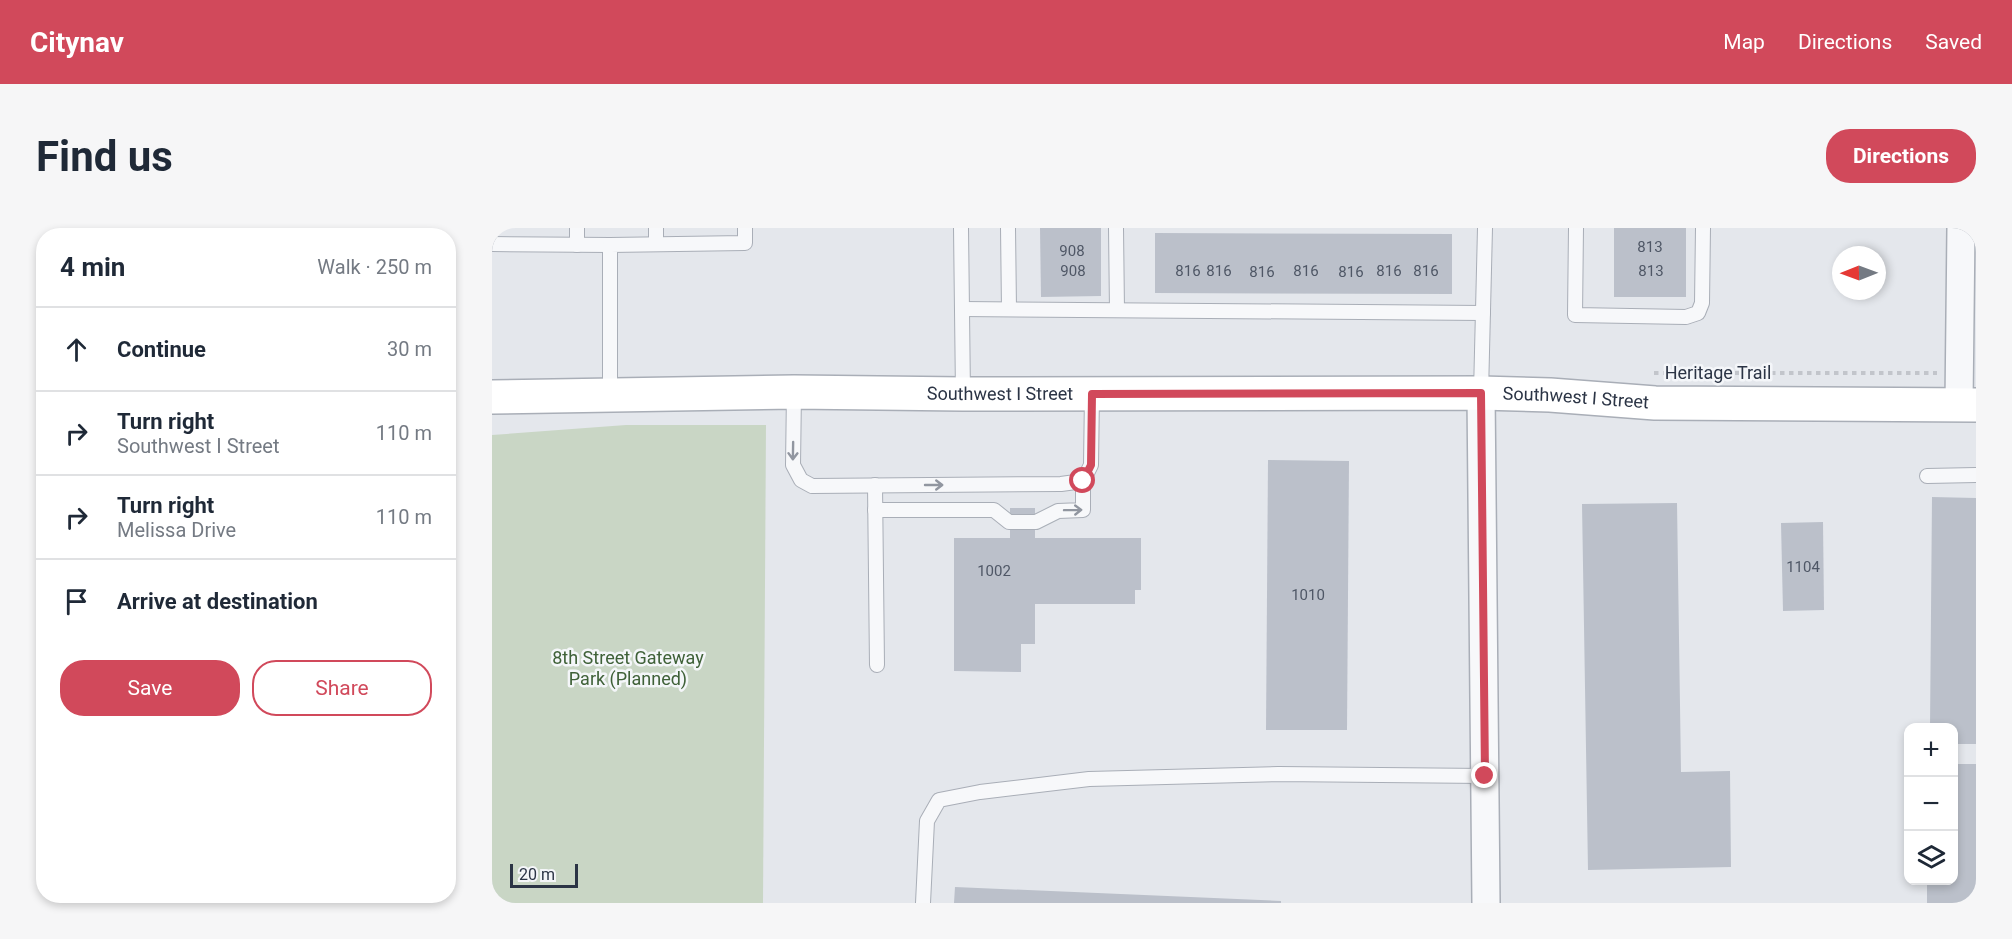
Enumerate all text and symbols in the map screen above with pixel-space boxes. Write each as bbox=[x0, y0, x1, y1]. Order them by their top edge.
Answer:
text: Citynav bbox=[30, 26, 124, 59]
text: Map bbox=[1723, 30, 1765, 54]
text: Directions bbox=[1798, 30, 1892, 54]
text: Saved bbox=[1925, 30, 1982, 54]
button: Directions bbox=[1826, 129, 1976, 183]
text: Find us bbox=[36, 132, 173, 181]
house number: 813 bbox=[1637, 238, 1663, 256]
house number: 908 bbox=[1059, 242, 1085, 260]
north arrow bbox=[1832, 246, 1886, 300]
text: 4 min bbox=[60, 252, 125, 282]
text: Walk · 250 m bbox=[317, 255, 432, 279]
house number: 908 bbox=[1060, 262, 1086, 280]
house number: 816 bbox=[1175, 262, 1201, 280]
house number: 816 bbox=[1206, 262, 1232, 280]
house number: 816 bbox=[1293, 262, 1319, 280]
house number: 816 bbox=[1376, 262, 1402, 280]
house number: 816 bbox=[1413, 262, 1439, 280]
house number: 813 bbox=[1638, 262, 1664, 280]
house number: 816 bbox=[1249, 263, 1275, 281]
house number: 816 bbox=[1338, 263, 1364, 281]
icon: ahead bbox=[60, 333, 93, 366]
text: Continue bbox=[117, 337, 206, 362]
text: 30 m bbox=[387, 337, 432, 361]
street label: Heritage Trail bbox=[1665, 362, 1771, 383]
street label: Southwest I Street bbox=[927, 383, 1073, 404]
street label: Southwest I Street bbox=[1502, 383, 1650, 413]
text: Turn right bbox=[117, 409, 214, 434]
icon: right bbox=[60, 417, 93, 450]
text: 110 m bbox=[376, 421, 432, 445]
text: Southwest I Street bbox=[117, 434, 280, 458]
one-way arrow bbox=[788, 440, 799, 460]
route start bbox=[1069, 467, 1095, 493]
one-way arrow bbox=[923, 479, 943, 491]
text: Turn right bbox=[117, 493, 214, 518]
icon: right bbox=[60, 501, 93, 534]
one-way arrow bbox=[1062, 504, 1082, 516]
text: 110 m bbox=[376, 505, 432, 529]
text: Melissa Drive bbox=[117, 518, 236, 542]
house number: 1104 bbox=[1786, 558, 1820, 576]
house number: 1002 bbox=[977, 562, 1011, 580]
icon: arrive bbox=[60, 585, 93, 618]
house number: 1010 bbox=[1291, 586, 1325, 604]
text: Arrive at destination bbox=[117, 589, 318, 614]
park label: 8th Street Gateway Park (Planned) bbox=[552, 647, 704, 690]
button: Save bbox=[60, 660, 240, 716]
button: Share bbox=[252, 660, 432, 716]
map controls bbox=[1904, 723, 1958, 885]
button: + bbox=[1904, 723, 1958, 777]
route end bbox=[1471, 762, 1497, 788]
button: − bbox=[1904, 777, 1958, 831]
button: layers bbox=[1904, 831, 1958, 885]
scale bar bbox=[510, 861, 578, 888]
text: 20 m bbox=[519, 865, 555, 884]

